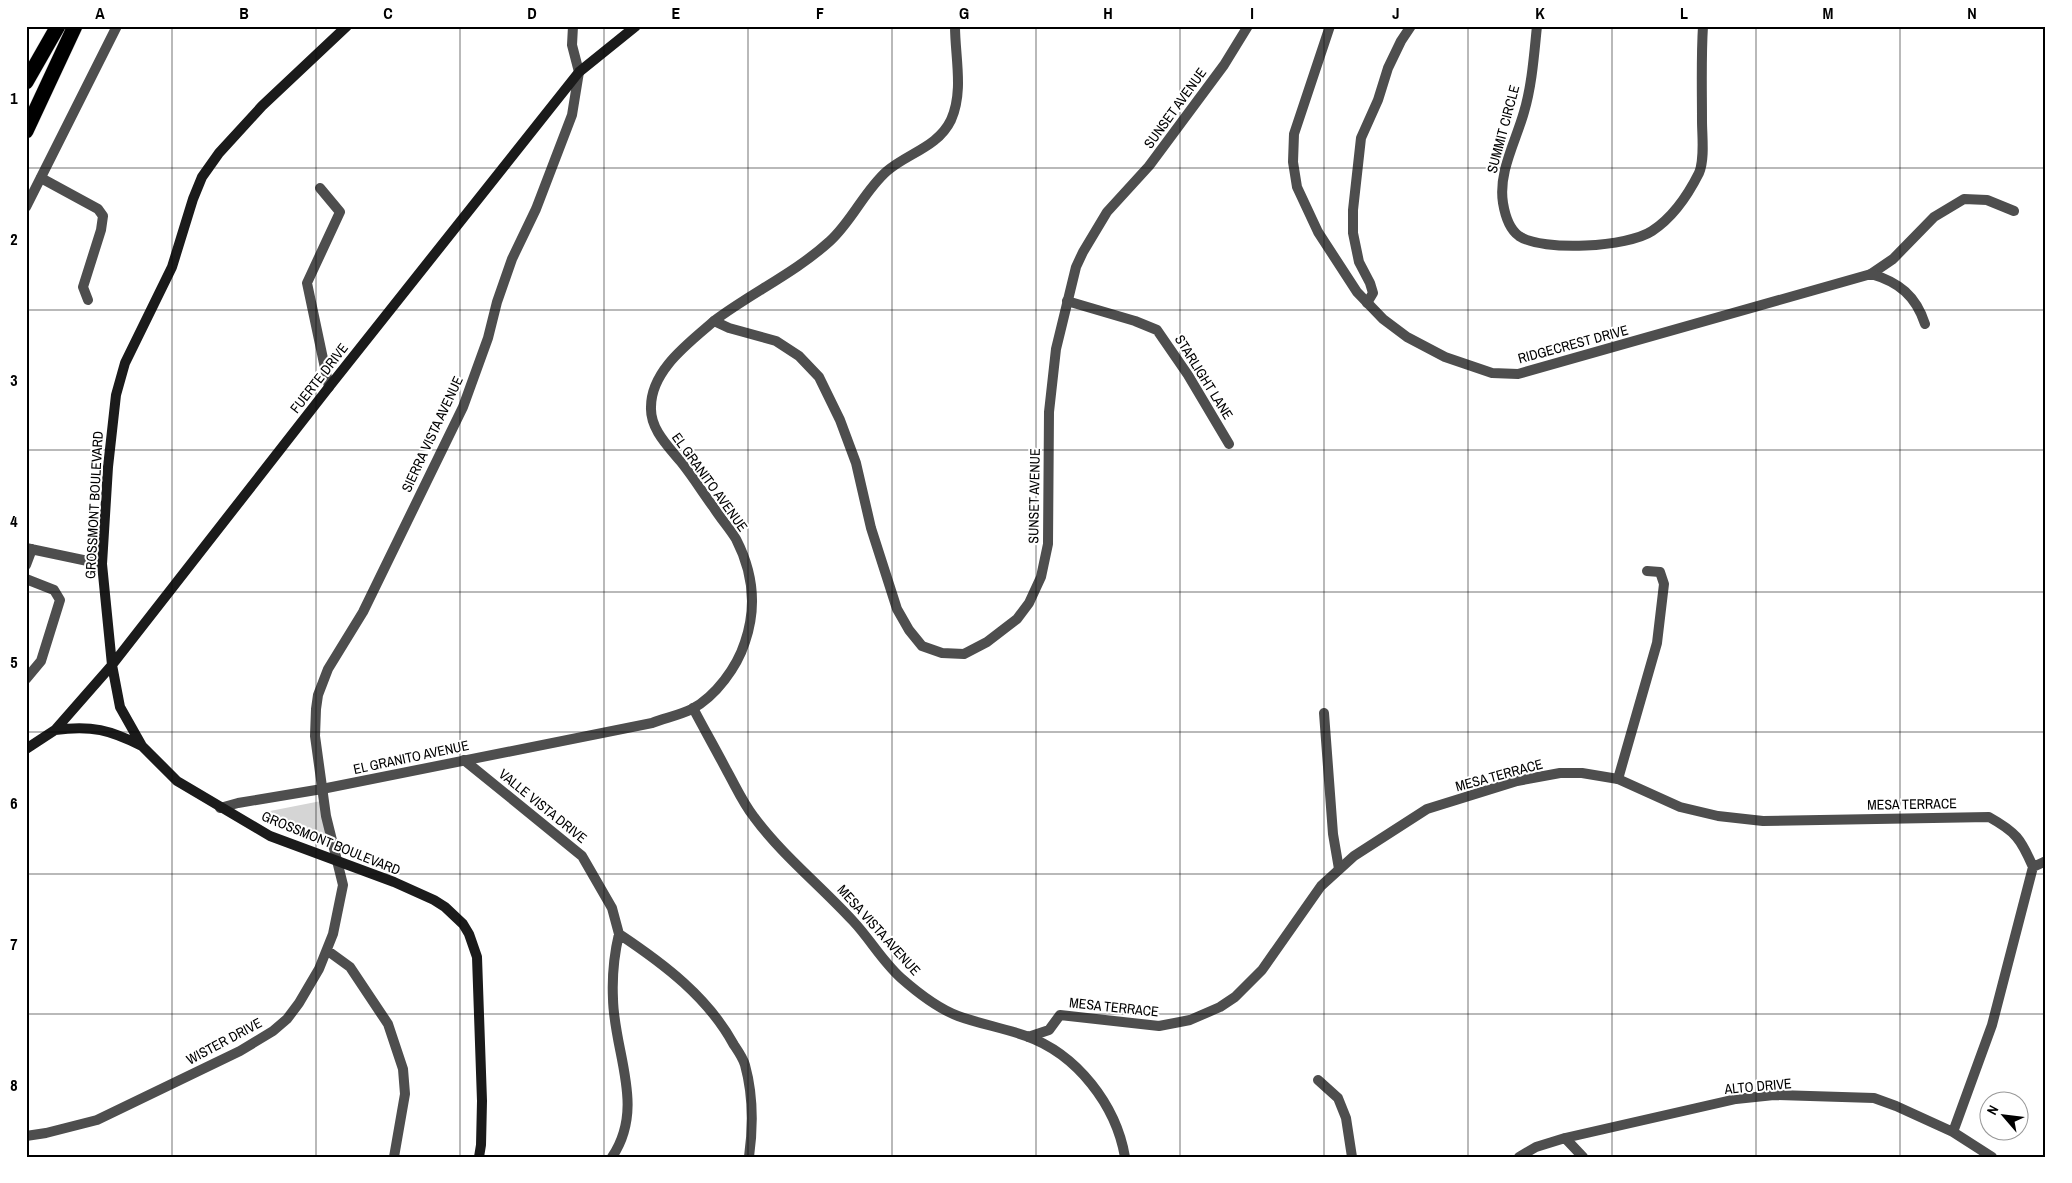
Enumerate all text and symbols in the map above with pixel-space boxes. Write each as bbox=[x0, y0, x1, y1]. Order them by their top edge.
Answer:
text: A bbox=[95, 2, 105, 24]
text: B bbox=[239, 2, 249, 24]
text: C bbox=[383, 2, 393, 24]
text: D bbox=[527, 2, 537, 24]
text: E bbox=[672, 2, 681, 24]
text: F bbox=[816, 2, 824, 24]
text: G bbox=[959, 2, 969, 24]
text: H bbox=[1103, 2, 1113, 24]
text: I bbox=[1250, 2, 1254, 24]
text: J bbox=[1392, 2, 1400, 24]
text: K bbox=[1535, 2, 1545, 24]
text: L bbox=[1680, 2, 1688, 24]
text: M bbox=[1823, 2, 1834, 24]
text: N bbox=[1967, 2, 1977, 24]
street label: SUNSET AVENUE bbox=[1140, 64, 1210, 152]
street label: SUMMIT CIRCLE bbox=[1483, 83, 1523, 175]
text: 1 bbox=[10, 87, 18, 109]
text: 2 bbox=[10, 228, 18, 250]
street label: RIDGECREST DRIVE bbox=[1516, 321, 1630, 367]
street label: STARLIGHT LANE bbox=[1171, 331, 1237, 423]
street label: FUERTE DRIVE bbox=[286, 339, 352, 417]
text: 3 bbox=[10, 369, 18, 391]
street label: SIERRA VISTA AVENUE bbox=[397, 373, 467, 495]
street label: EL GRANITO AVENUE bbox=[668, 429, 752, 535]
street label: GROSSMONT BOULEVARD bbox=[81, 431, 107, 579]
street label: SUNSET AVENUE bbox=[1024, 448, 1044, 544]
text: 4 bbox=[10, 510, 18, 532]
text: 5 bbox=[10, 651, 18, 673]
street label: EL GRANITO AVENUE bbox=[351, 736, 471, 778]
street label: MESA TERRACE bbox=[1453, 755, 1545, 795]
street label: VALLE VISTA DRIVE bbox=[495, 765, 591, 847]
text: 6 bbox=[10, 792, 18, 814]
street label: MESA TERRACE bbox=[1867, 794, 1957, 814]
street label: GROSSMONT BOULEVARD bbox=[259, 807, 403, 879]
street label: MESA VISTA AVENUE bbox=[834, 881, 924, 979]
text: 7 bbox=[10, 933, 18, 955]
street label: MESA TERRACE bbox=[1068, 993, 1160, 1021]
street label: WISTER DRIVE bbox=[183, 1014, 265, 1068]
text: 8 bbox=[10, 1074, 18, 1096]
street label: ALTO DRIVE bbox=[1723, 1074, 1792, 1098]
north arrow bbox=[1980, 1090, 2030, 1140]
text: N bbox=[1983, 1102, 2002, 1118]

